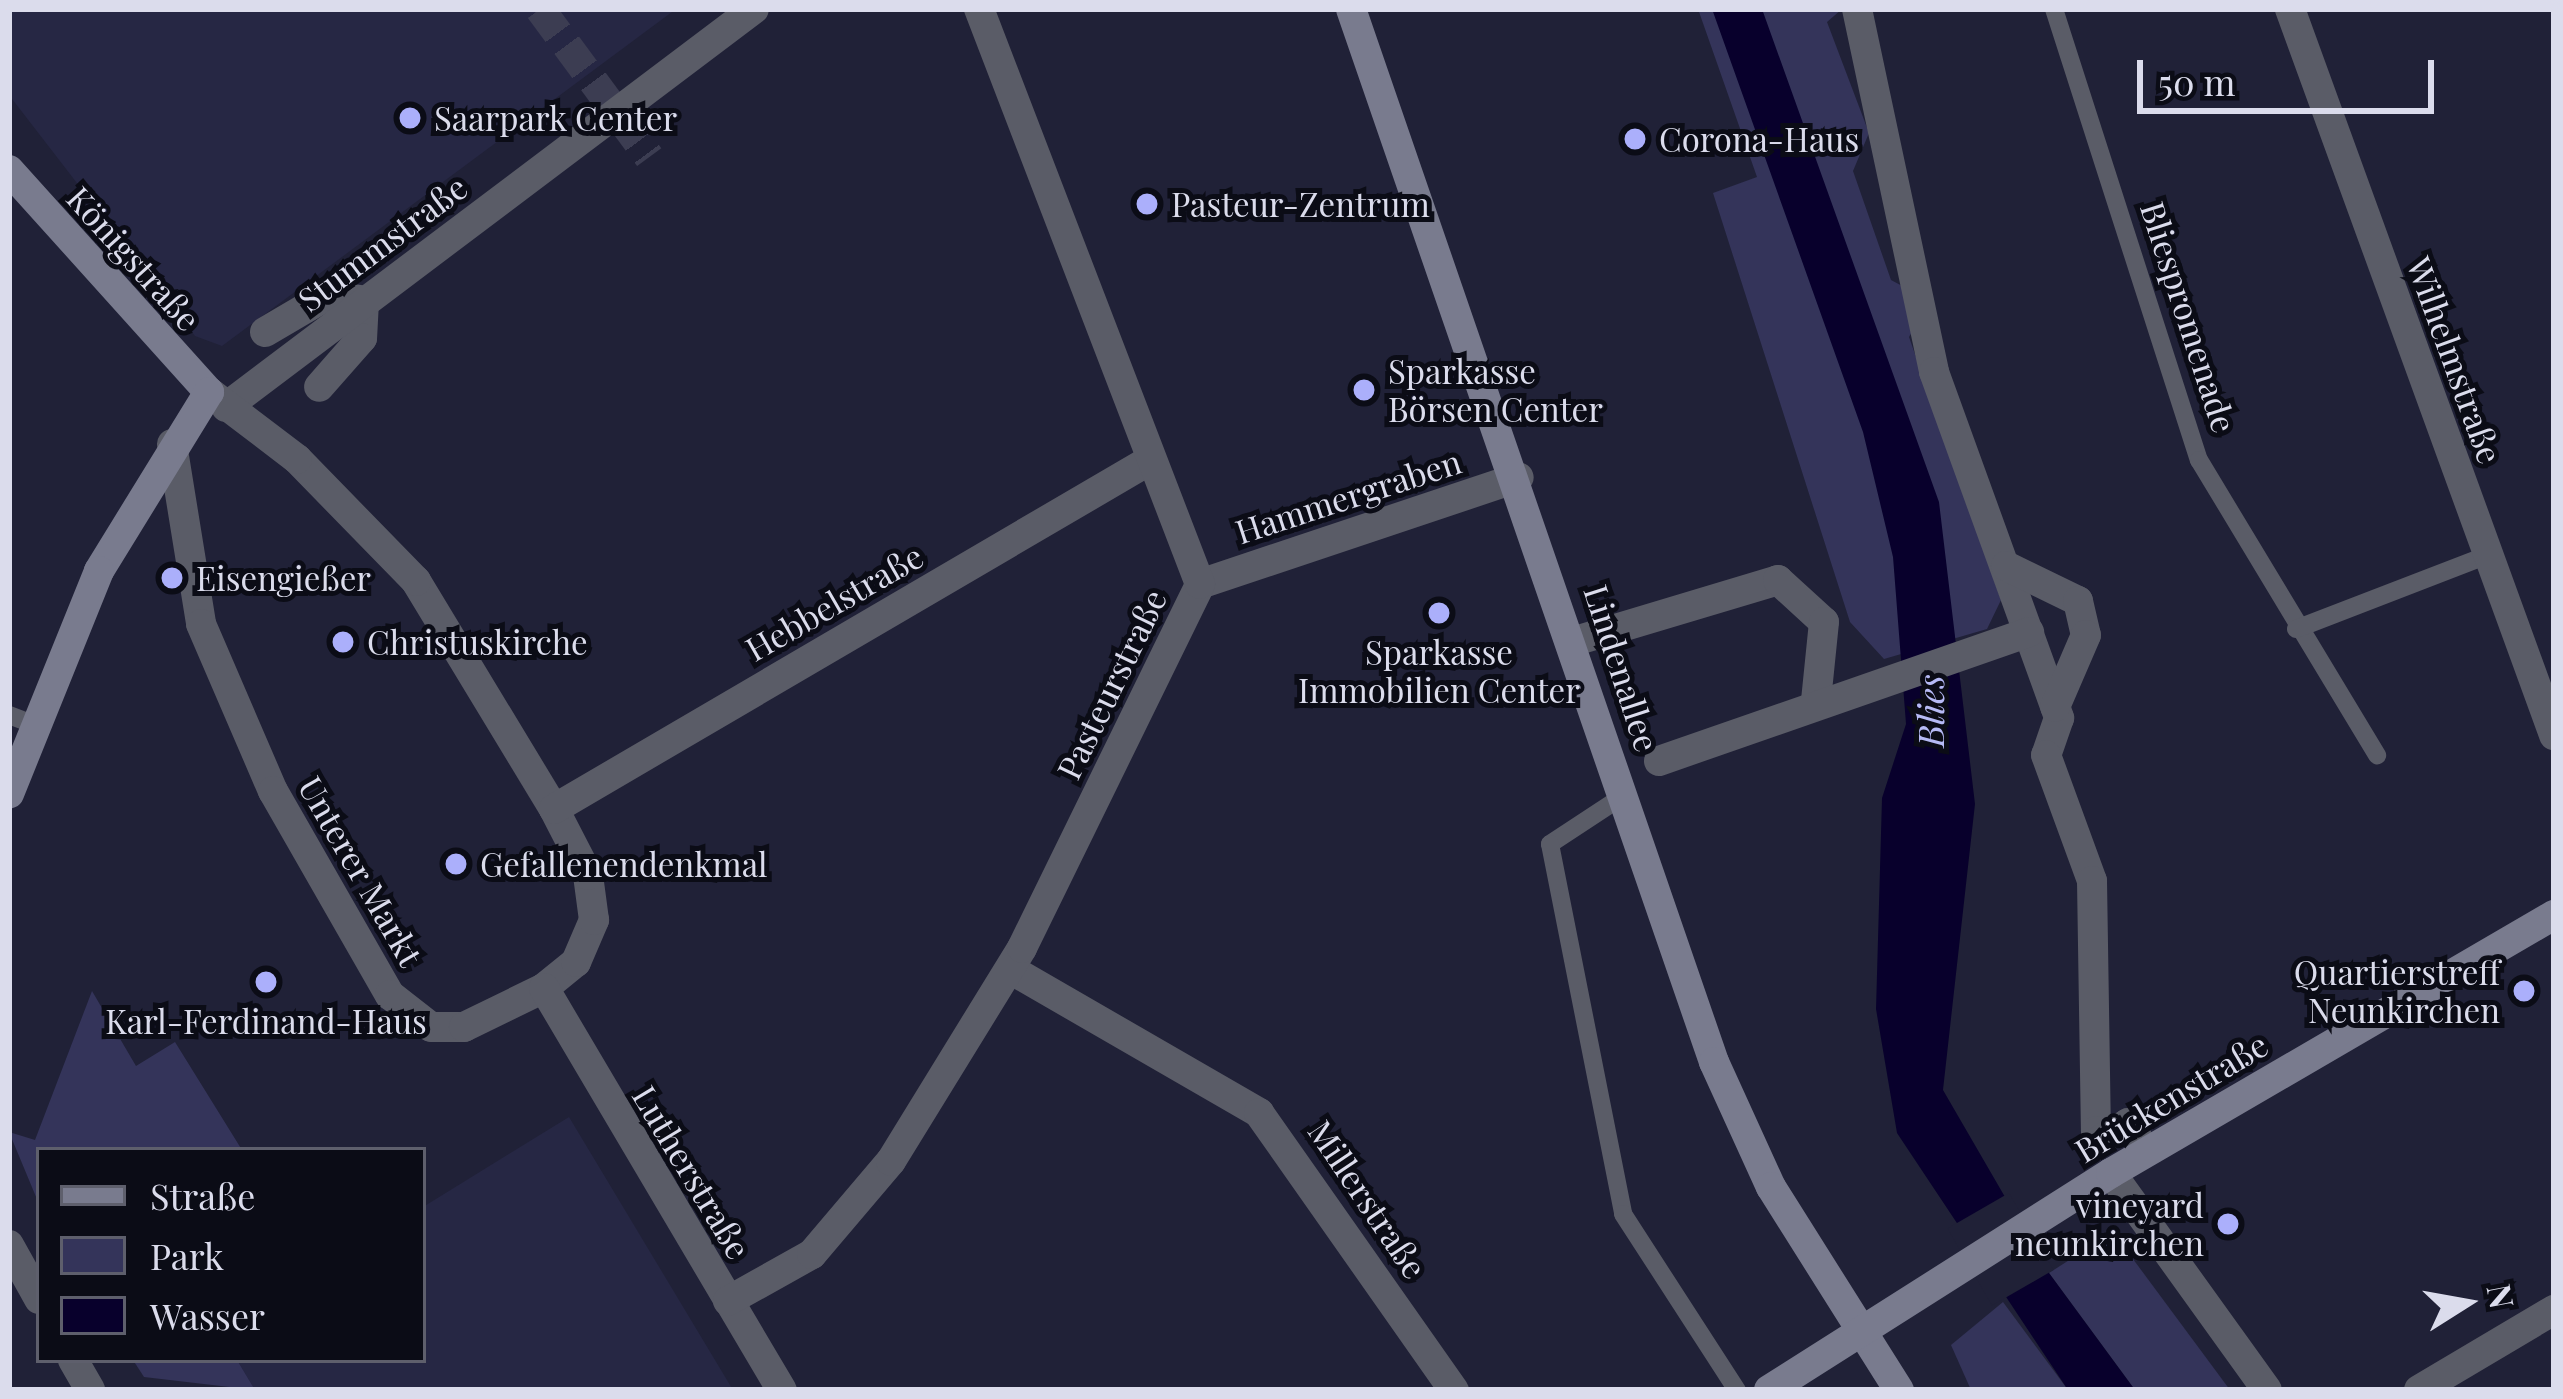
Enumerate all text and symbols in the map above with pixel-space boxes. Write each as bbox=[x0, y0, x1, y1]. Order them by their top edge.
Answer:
scale bar bbox=[2143, 36, 2440, 110]
text: 50 m bbox=[2158, 57, 2235, 105]
place label: Saarpark Center bbox=[434, 98, 678, 138]
marker: Saarpark Center bbox=[397, 105, 423, 131]
place label: Corona-Haus bbox=[1659, 119, 1859, 159]
marker: Corona-Haus bbox=[1622, 126, 1648, 152]
street label: Stummstraße bbox=[290, 167, 474, 319]
street label: Königstraße bbox=[59, 178, 209, 338]
place label: Pasteur-Zentrum bbox=[1171, 184, 1430, 224]
marker: Pasteur-Zentrum bbox=[1134, 191, 1160, 217]
street label: Bliespromenade bbox=[2133, 197, 2245, 437]
street label: Wilhelmstraße bbox=[2399, 251, 2511, 469]
place label: Sparkasse Börsen Center bbox=[1388, 351, 1603, 429]
marker: Sparkasse Börsen Center bbox=[1351, 377, 1377, 403]
street label: Hammergraben bbox=[1230, 441, 1466, 551]
street label: Hebbelstraße bbox=[738, 535, 930, 669]
place label: Eisengießer bbox=[196, 558, 371, 598]
marker: Eisengießer bbox=[159, 565, 185, 591]
street label: Lindenallee bbox=[1576, 580, 1668, 756]
street label: Pasteurstraße bbox=[1048, 583, 1174, 785]
marker: Sparkasse Immobilien Center bbox=[1426, 600, 1452, 626]
place label: Christuskirche bbox=[367, 622, 588, 662]
marker: Christuskirche bbox=[330, 629, 356, 655]
place label: Sparkasse Immobilien Center bbox=[1298, 632, 1580, 710]
water label: Blies bbox=[1908, 675, 1952, 747]
street label: Unterer Markt bbox=[291, 769, 431, 973]
place label: Gefallenendenkmal bbox=[480, 844, 768, 884]
marker: Gefallenendenkmal bbox=[443, 851, 469, 877]
place label: Quartierstreff Neunkirchen bbox=[2294, 952, 2500, 1030]
marker: Karl-Ferdinand-Haus bbox=[253, 969, 279, 995]
marker: Quartierstreff Neunkirchen bbox=[2511, 978, 2537, 1004]
place label: Karl-Ferdinand-Haus bbox=[105, 1001, 427, 1041]
street label: Brückenstraße bbox=[2068, 1024, 2274, 1170]
street label: Lutherstraße bbox=[625, 1078, 759, 1266]
street label: Millerstraße bbox=[1301, 1113, 1435, 1285]
legend bbox=[36, 1147, 426, 1363]
text: Straße bbox=[150, 1171, 255, 1219]
place label: vineyard neunkirchen bbox=[2015, 1185, 2204, 1263]
marker: vineyard neunkirchen bbox=[2215, 1211, 2241, 1237]
text: Park bbox=[150, 1231, 224, 1279]
north arrow bbox=[2407, 1243, 2527, 1363]
text: N bbox=[2478, 1280, 2526, 1312]
text: Wasser bbox=[150, 1291, 265, 1339]

